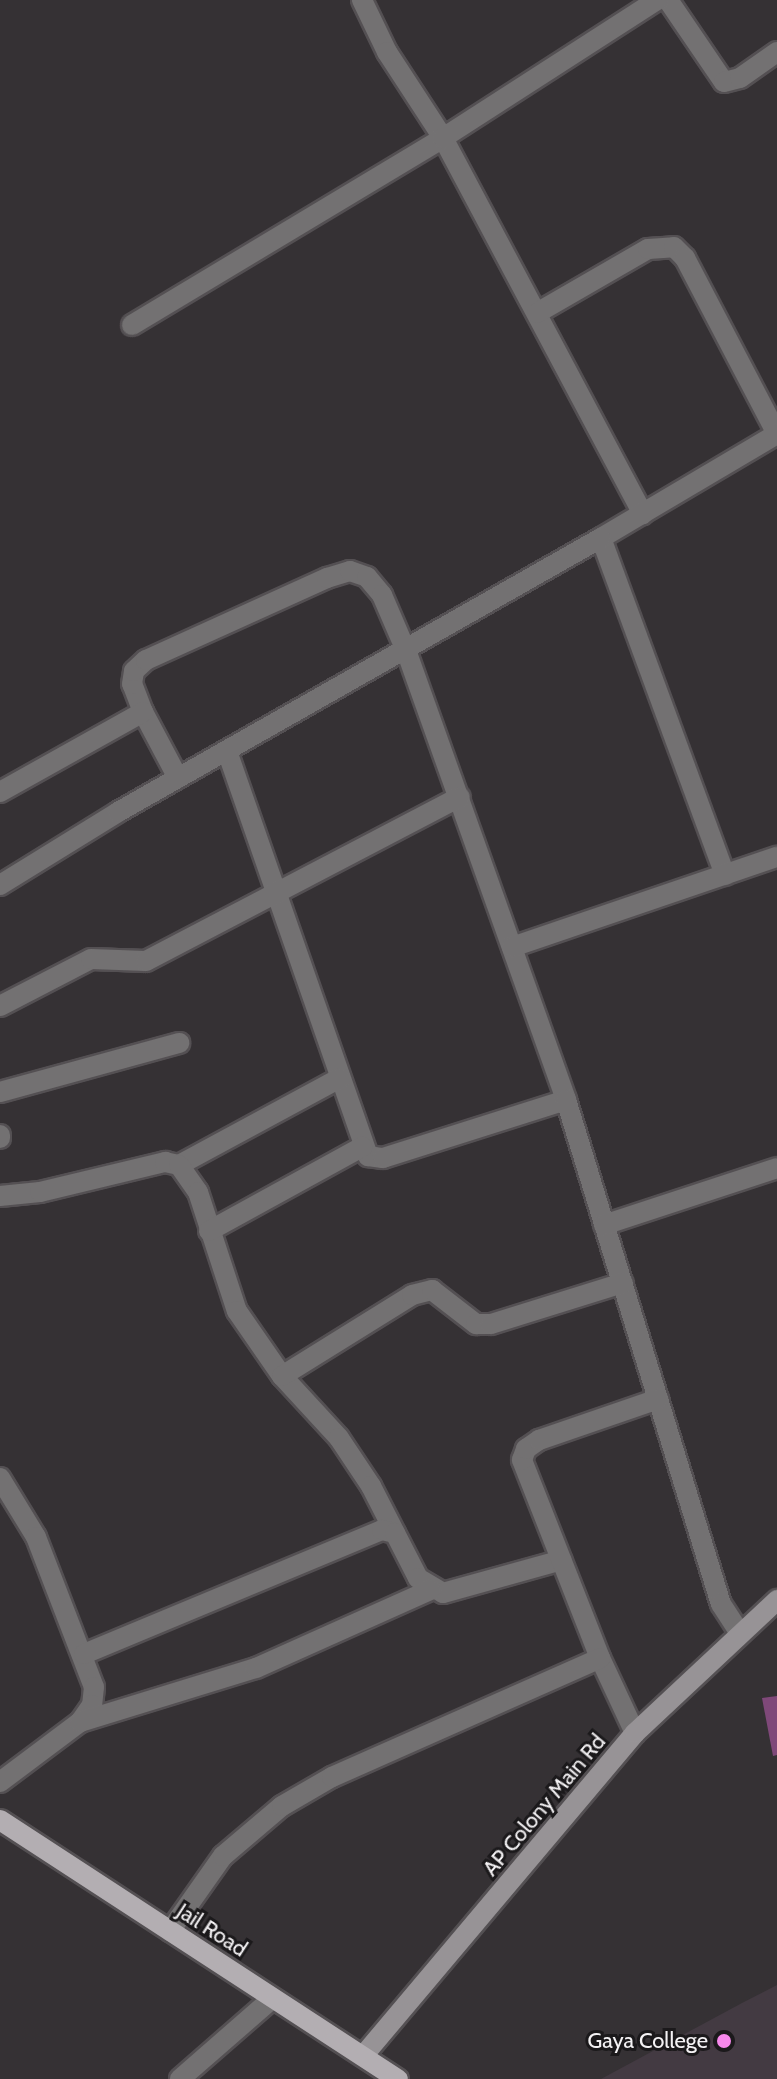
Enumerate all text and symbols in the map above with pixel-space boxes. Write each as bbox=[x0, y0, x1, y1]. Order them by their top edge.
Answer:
street label: AP Colony Main Rd bbox=[477, 1729, 611, 1881]
street label: Jail Road bbox=[172, 1898, 252, 1962]
place label: Gaya College bbox=[588, 2028, 708, 2054]
marker: Gaya College bbox=[715, 2032, 733, 2050]

